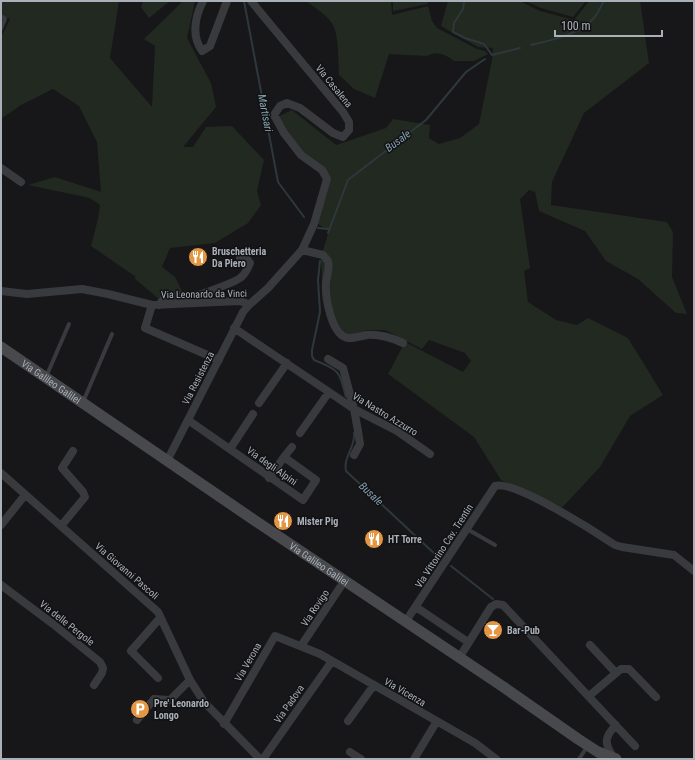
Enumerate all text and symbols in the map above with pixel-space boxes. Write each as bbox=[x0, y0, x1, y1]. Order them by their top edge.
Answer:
scale bar bbox=[555, 12, 662, 38]
text: 100 m bbox=[561, 19, 591, 33]
street label: Via Casalena bbox=[314, 63, 355, 110]
water label: Martisari bbox=[255, 93, 275, 133]
water label: Busale bbox=[383, 127, 413, 155]
restaurant icon: Bruschetteria Da Piero bbox=[187, 246, 209, 268]
place label: Bruschetteria Da Piero bbox=[212, 246, 266, 269]
street label: Via Leonardo da Vinci bbox=[161, 288, 247, 300]
street label: Via Resistenza bbox=[180, 349, 216, 406]
street label: Via Galileo Galilei bbox=[20, 357, 83, 406]
street label: Via Nastro Azzurro bbox=[350, 390, 420, 438]
street label: Via degli Alpini bbox=[245, 445, 299, 487]
water label: Busale bbox=[356, 480, 386, 508]
street label: Via Vittorino Cav. Trentin bbox=[413, 502, 475, 590]
restaurant icon: Mister Pig bbox=[272, 510, 294, 532]
place label: Mister Pig bbox=[297, 516, 338, 527]
restaurant icon: HT Torre bbox=[363, 528, 385, 550]
place label: HT Torre bbox=[388, 534, 422, 545]
street label: Via Giovanni Pascoli bbox=[93, 540, 161, 602]
street label: Via Galileo Galilei bbox=[287, 540, 351, 587]
street label: Via Rovigo bbox=[299, 588, 331, 628]
street label: Via delle Pergole bbox=[38, 598, 97, 648]
bar icon: Bar-Pub bbox=[482, 619, 504, 641]
place label: Bar-Pub bbox=[507, 625, 540, 636]
street label: Via Verona bbox=[233, 641, 264, 683]
street label: Via Vicenza bbox=[382, 676, 428, 708]
street label: Via Padova bbox=[272, 683, 306, 725]
parking icon: Pre' Leonardo Longo bbox=[129, 698, 151, 720]
place label: Pre' Leonardo Longo bbox=[154, 698, 209, 721]

